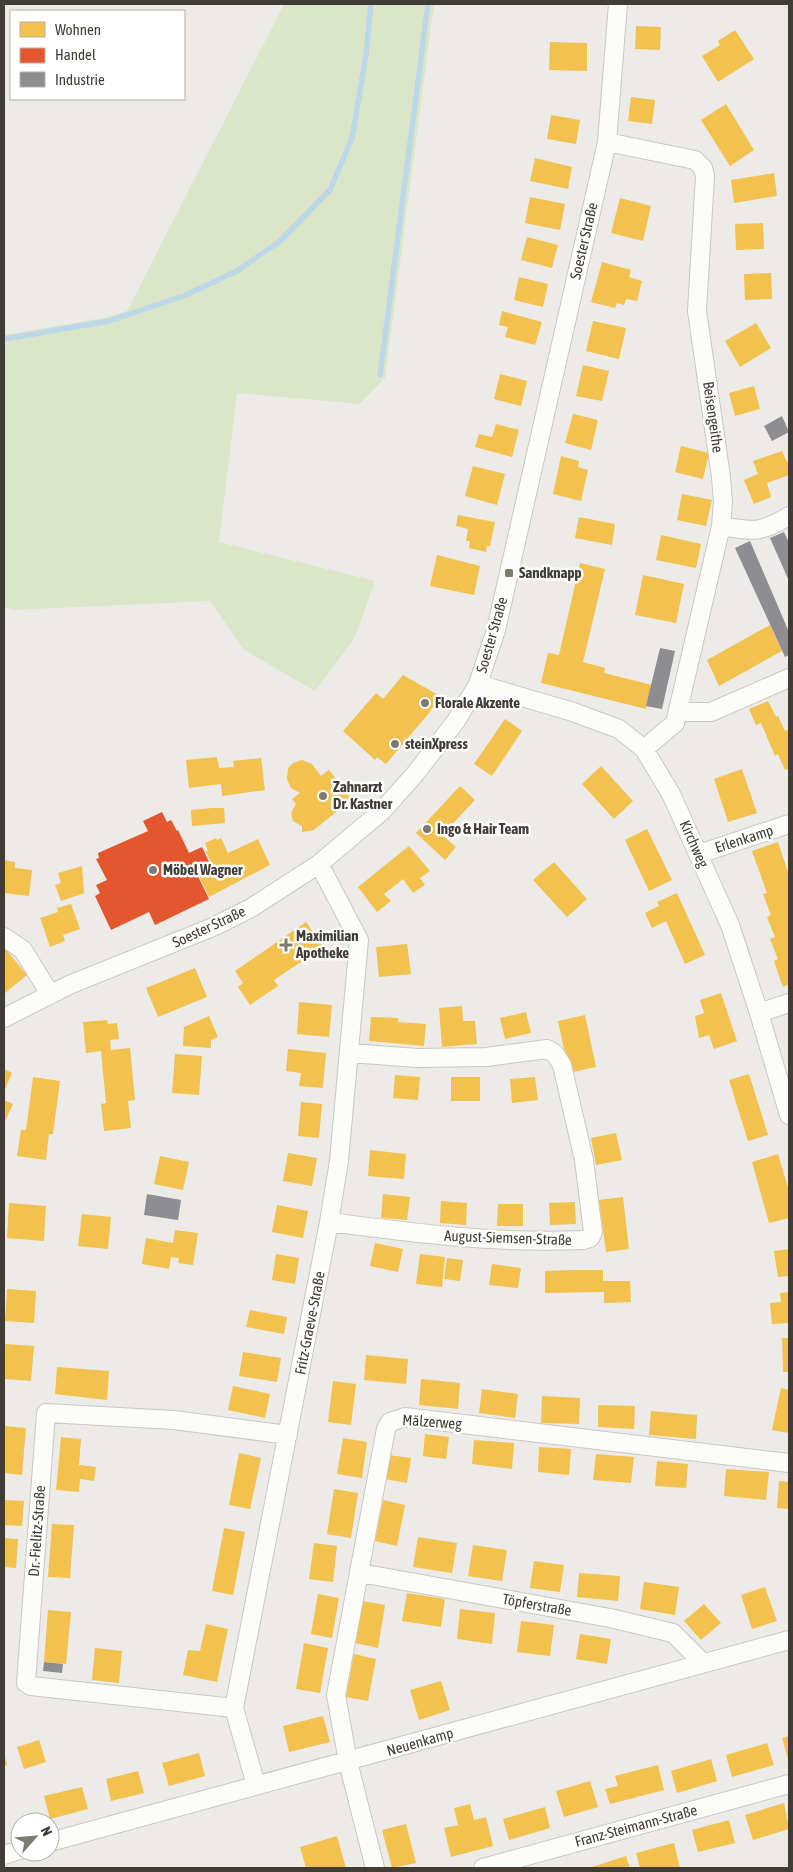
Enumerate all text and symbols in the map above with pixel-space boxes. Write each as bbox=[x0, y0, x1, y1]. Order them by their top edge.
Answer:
legend bbox=[10, 10, 185, 100]
text: Wohnen bbox=[55, 21, 101, 38]
text: Handel bbox=[55, 46, 96, 63]
text: Industrie bbox=[55, 71, 105, 88]
street label: Soester Straße bbox=[566, 201, 601, 281]
street label: Beisengeithe bbox=[700, 380, 727, 454]
place label: Sandknapp bbox=[519, 564, 582, 581]
marker: Sandknapp bbox=[503, 567, 515, 579]
street label: Soester Straße bbox=[473, 595, 511, 675]
place label: Florale Akzente bbox=[435, 694, 520, 711]
marker: Florale Akzente bbox=[419, 697, 431, 709]
place label: steinXpress bbox=[405, 735, 468, 752]
marker: steinXpress bbox=[389, 738, 401, 750]
place label: Zahnarzt Dr. Kastner bbox=[333, 778, 393, 812]
marker: Zahnarzt Dr. Kastner bbox=[317, 790, 329, 802]
street label: Kirchweg bbox=[676, 817, 713, 871]
place label: Ingo & Hair Team bbox=[437, 820, 529, 837]
street label: Erlenkamp bbox=[713, 821, 775, 856]
marker: Ingo & Hair Team bbox=[421, 823, 433, 835]
place label: Möbel Wagner bbox=[163, 861, 243, 878]
marker: Möbel Wagner bbox=[147, 864, 159, 876]
street label: Soester Straße bbox=[170, 902, 248, 951]
place label: Maximilian Apotheke bbox=[295, 927, 358, 961]
marker: Maximilian Apotheke bbox=[280, 939, 292, 951]
street label: August-Siemsen-Straße bbox=[444, 1227, 572, 1248]
street label: Fritz-Graeve-Straße bbox=[291, 1270, 328, 1376]
street label: Mälzerweg bbox=[402, 1411, 463, 1432]
street label: Dr.-Fielitz-Straße bbox=[25, 1485, 48, 1577]
street label: Töpferstraße bbox=[501, 1590, 573, 1619]
street label: Neuenkamp bbox=[385, 1724, 455, 1759]
street label: Franz-Steimann-Straße bbox=[573, 1801, 699, 1850]
north arrow bbox=[10, 1812, 60, 1862]
text: N bbox=[38, 1824, 56, 1838]

